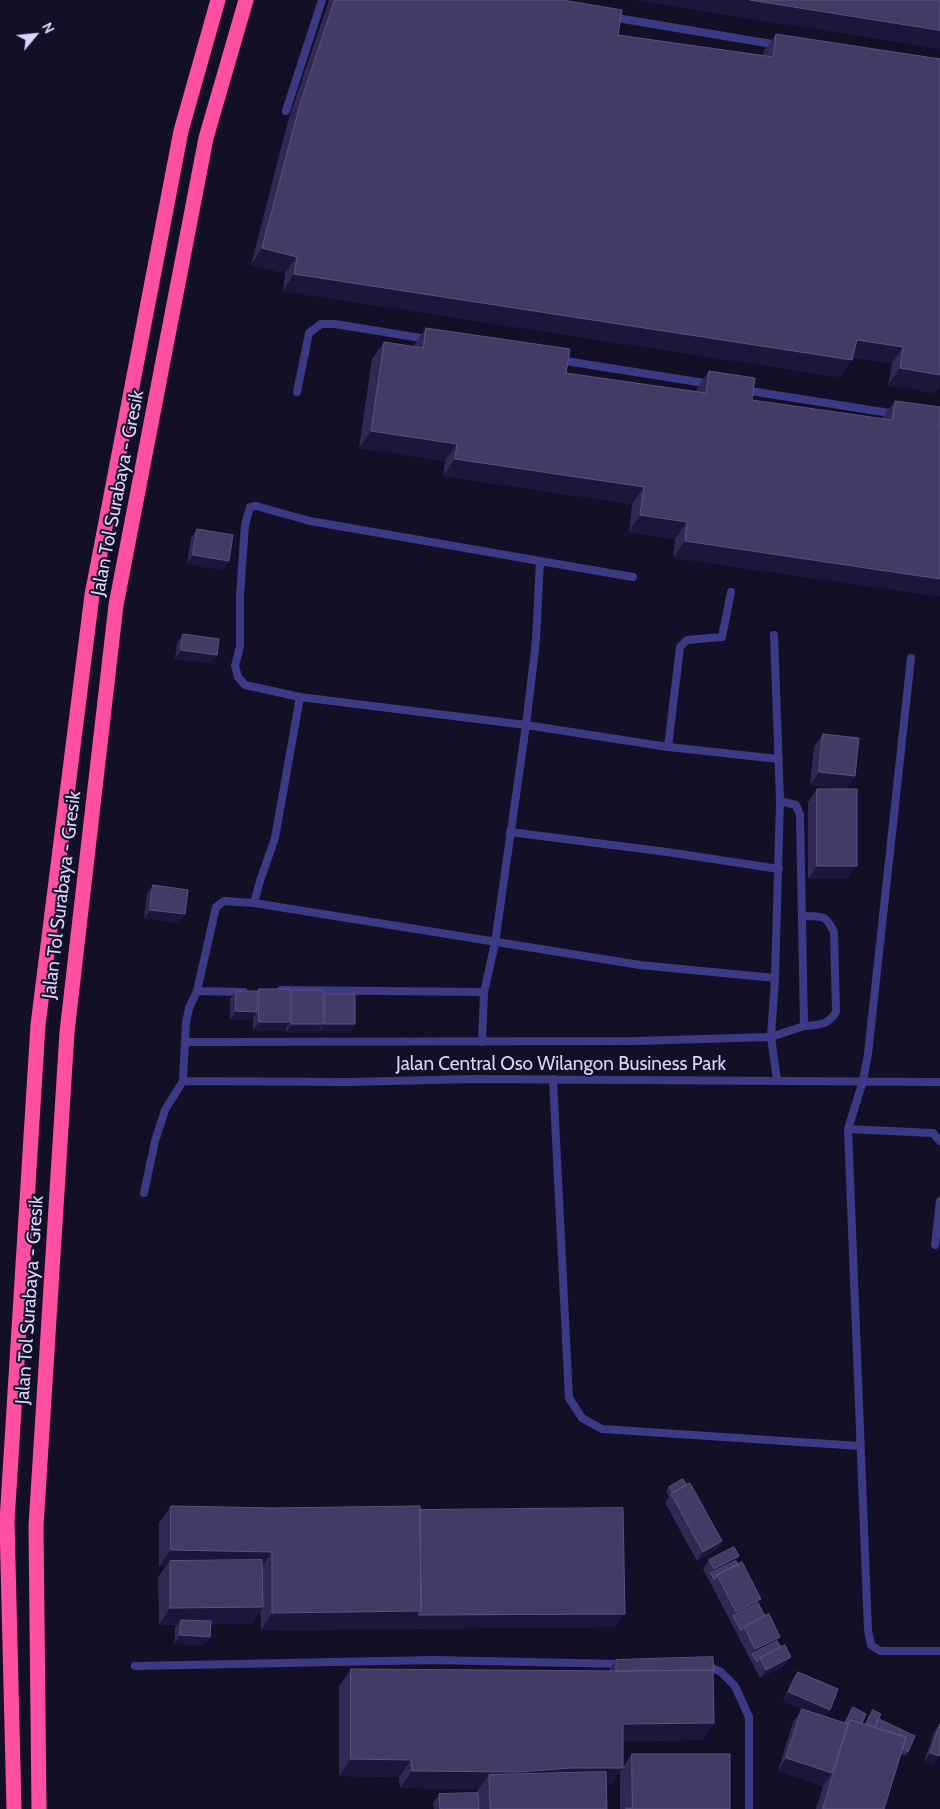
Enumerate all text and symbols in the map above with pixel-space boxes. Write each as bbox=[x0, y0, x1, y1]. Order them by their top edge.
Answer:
north arrow bbox=[10, 10, 60, 60]
text: N bbox=[38, 19, 59, 37]
street label: Jalan Tol Surabaya - Gresik bbox=[87, 388, 149, 598]
street label: Jalan Tol Surabaya - Gresik bbox=[38, 790, 86, 1000]
street label: Jalan Central Oso Wilangon Business Park bbox=[396, 1053, 726, 1075]
street label: Jalan Tol Surabaya - Gresik bbox=[11, 1195, 49, 1405]

